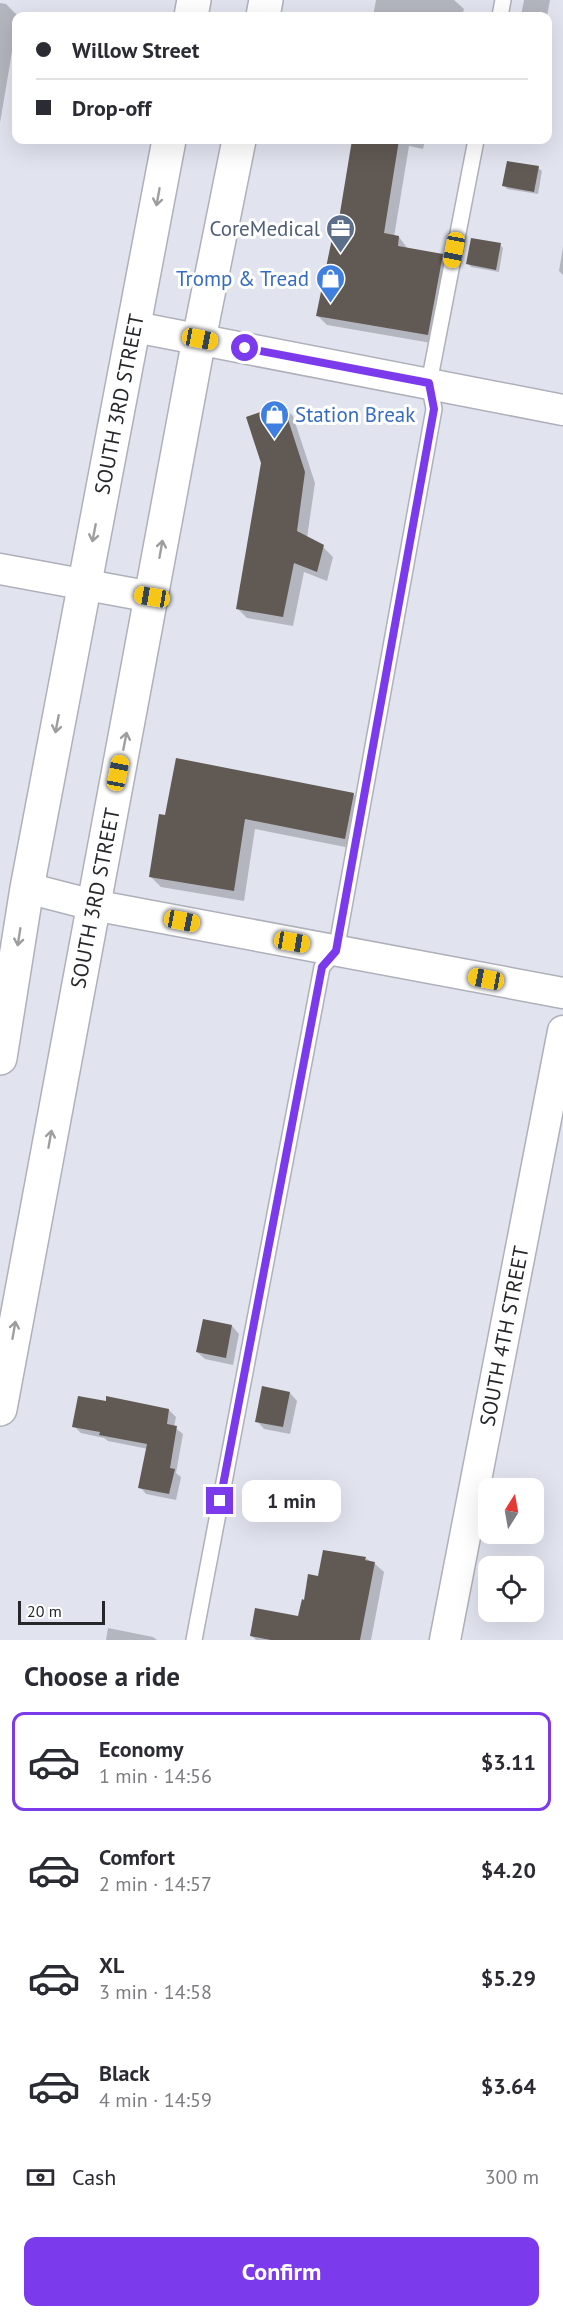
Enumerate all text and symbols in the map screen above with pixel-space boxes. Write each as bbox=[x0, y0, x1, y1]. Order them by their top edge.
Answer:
text: Willow Street bbox=[72, 36, 199, 64]
text: Drop-off bbox=[72, 94, 151, 122]
one-way arrow bbox=[153, 187, 164, 206]
office icon: CoreMedical bbox=[325, 212, 357, 254]
place label: CoreMedical bbox=[209, 215, 320, 242]
car bbox=[442, 231, 466, 269]
shop icon: Tromp & Tread bbox=[314, 262, 346, 304]
place label: Tromp & Tread bbox=[176, 265, 309, 292]
street label: SOUTH 3RD STREET bbox=[88, 311, 150, 497]
car bbox=[181, 327, 219, 351]
route start bbox=[231, 334, 258, 361]
shop icon: Station Break bbox=[258, 398, 290, 440]
place label: Station Break bbox=[295, 401, 415, 428]
one-way arrow bbox=[87, 523, 99, 542]
one-way arrow bbox=[156, 540, 167, 559]
car bbox=[133, 585, 171, 609]
one-way arrow bbox=[51, 714, 62, 734]
one-way arrow bbox=[120, 731, 131, 751]
car bbox=[106, 754, 130, 792]
street label: SOUTH 3RD STREET bbox=[64, 805, 126, 991]
car bbox=[163, 909, 201, 933]
one-way arrow bbox=[13, 927, 24, 946]
car bbox=[273, 930, 311, 954]
car bbox=[467, 967, 505, 991]
one-way arrow bbox=[45, 1129, 56, 1149]
street label: SOUTH 4TH STREET bbox=[473, 1243, 535, 1428]
one-way arrow bbox=[9, 1321, 20, 1341]
north arrow bbox=[478, 1478, 544, 1544]
map controls bbox=[478, 1478, 544, 1622]
callout: 1 min bbox=[241, 1480, 340, 1522]
route end bbox=[206, 1487, 233, 1514]
text: 1 min bbox=[267, 1488, 316, 1514]
button: locate bbox=[478, 1556, 544, 1622]
scale bar bbox=[18, 1598, 105, 1626]
text: 20 m bbox=[27, 1601, 62, 1621]
text: Choose a ride bbox=[24, 1659, 180, 1693]
icon: car bbox=[27, 1735, 81, 1789]
text: Economy bbox=[99, 1735, 183, 1763]
text: $3.11 bbox=[481, 1748, 536, 1776]
text: 1 min · 14:56 bbox=[99, 1763, 212, 1789]
icon: car bbox=[27, 1843, 81, 1897]
text: Comfort bbox=[99, 1843, 175, 1871]
text: $4.20 bbox=[481, 1856, 536, 1884]
text: 2 min · 14:57 bbox=[99, 1871, 212, 1897]
icon: car bbox=[27, 1951, 81, 2005]
text: XL bbox=[99, 1951, 124, 1979]
text: $5.29 bbox=[481, 1964, 536, 1992]
text: 3 min · 14:58 bbox=[99, 1979, 212, 2005]
icon: car bbox=[27, 2059, 81, 2113]
text: Black bbox=[99, 2059, 150, 2087]
text: $3.64 bbox=[481, 2072, 536, 2100]
text: 4 min · 14:59 bbox=[99, 2087, 212, 2113]
icon: cash bbox=[24, 2161, 57, 2194]
text: Cash bbox=[72, 2163, 116, 2191]
text: 300 m bbox=[485, 2164, 539, 2190]
button: Confirm bbox=[24, 2237, 539, 2306]

